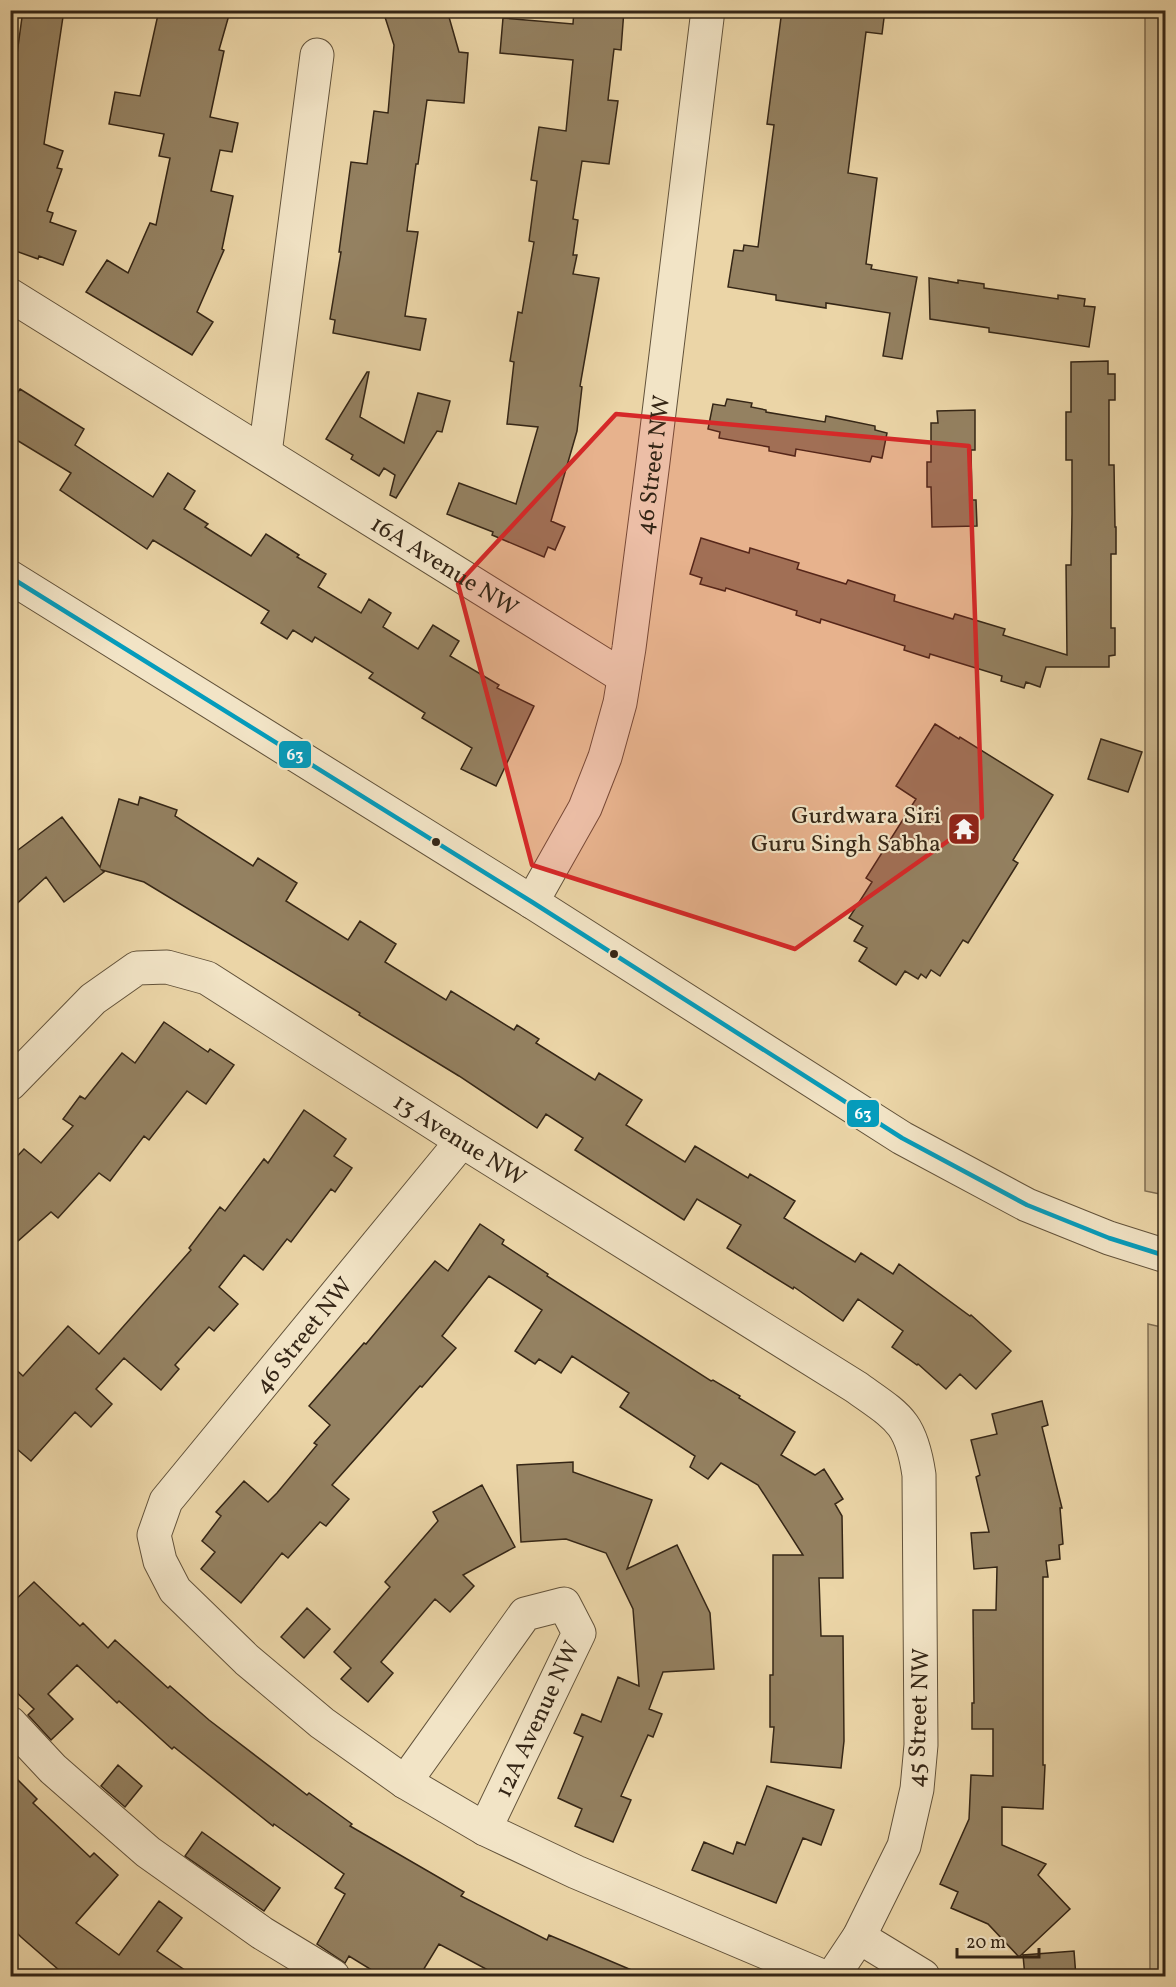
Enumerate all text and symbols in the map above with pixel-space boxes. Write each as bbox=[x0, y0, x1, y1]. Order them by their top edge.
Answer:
street label: 46 Street NW bbox=[629, 393, 680, 537]
street label: 16A Avenue NW bbox=[363, 508, 524, 626]
line badge: 63 bbox=[278, 740, 312, 769]
text: 63 bbox=[287, 745, 303, 767]
place label: Gurdwara Siri Guru Singh Sabha bbox=[751, 800, 941, 862]
temple icon: Gurdwara Siri Guru Singh Sabha bbox=[946, 811, 982, 847]
unlabelled marker bbox=[430, 836, 442, 848]
unlabelled marker bbox=[608, 948, 620, 960]
street label: 13 Avenue NW bbox=[386, 1086, 532, 1196]
line badge: 63 bbox=[846, 1099, 880, 1128]
text: 63 bbox=[855, 1104, 871, 1126]
street label: 46 Street NW bbox=[247, 1271, 362, 1402]
street label: 12A Avenue NW bbox=[488, 1636, 590, 1804]
street label: 45 Street NW bbox=[901, 1648, 939, 1788]
scale bar bbox=[957, 1921, 1040, 1959]
text: 20 m bbox=[966, 1931, 1006, 1956]

